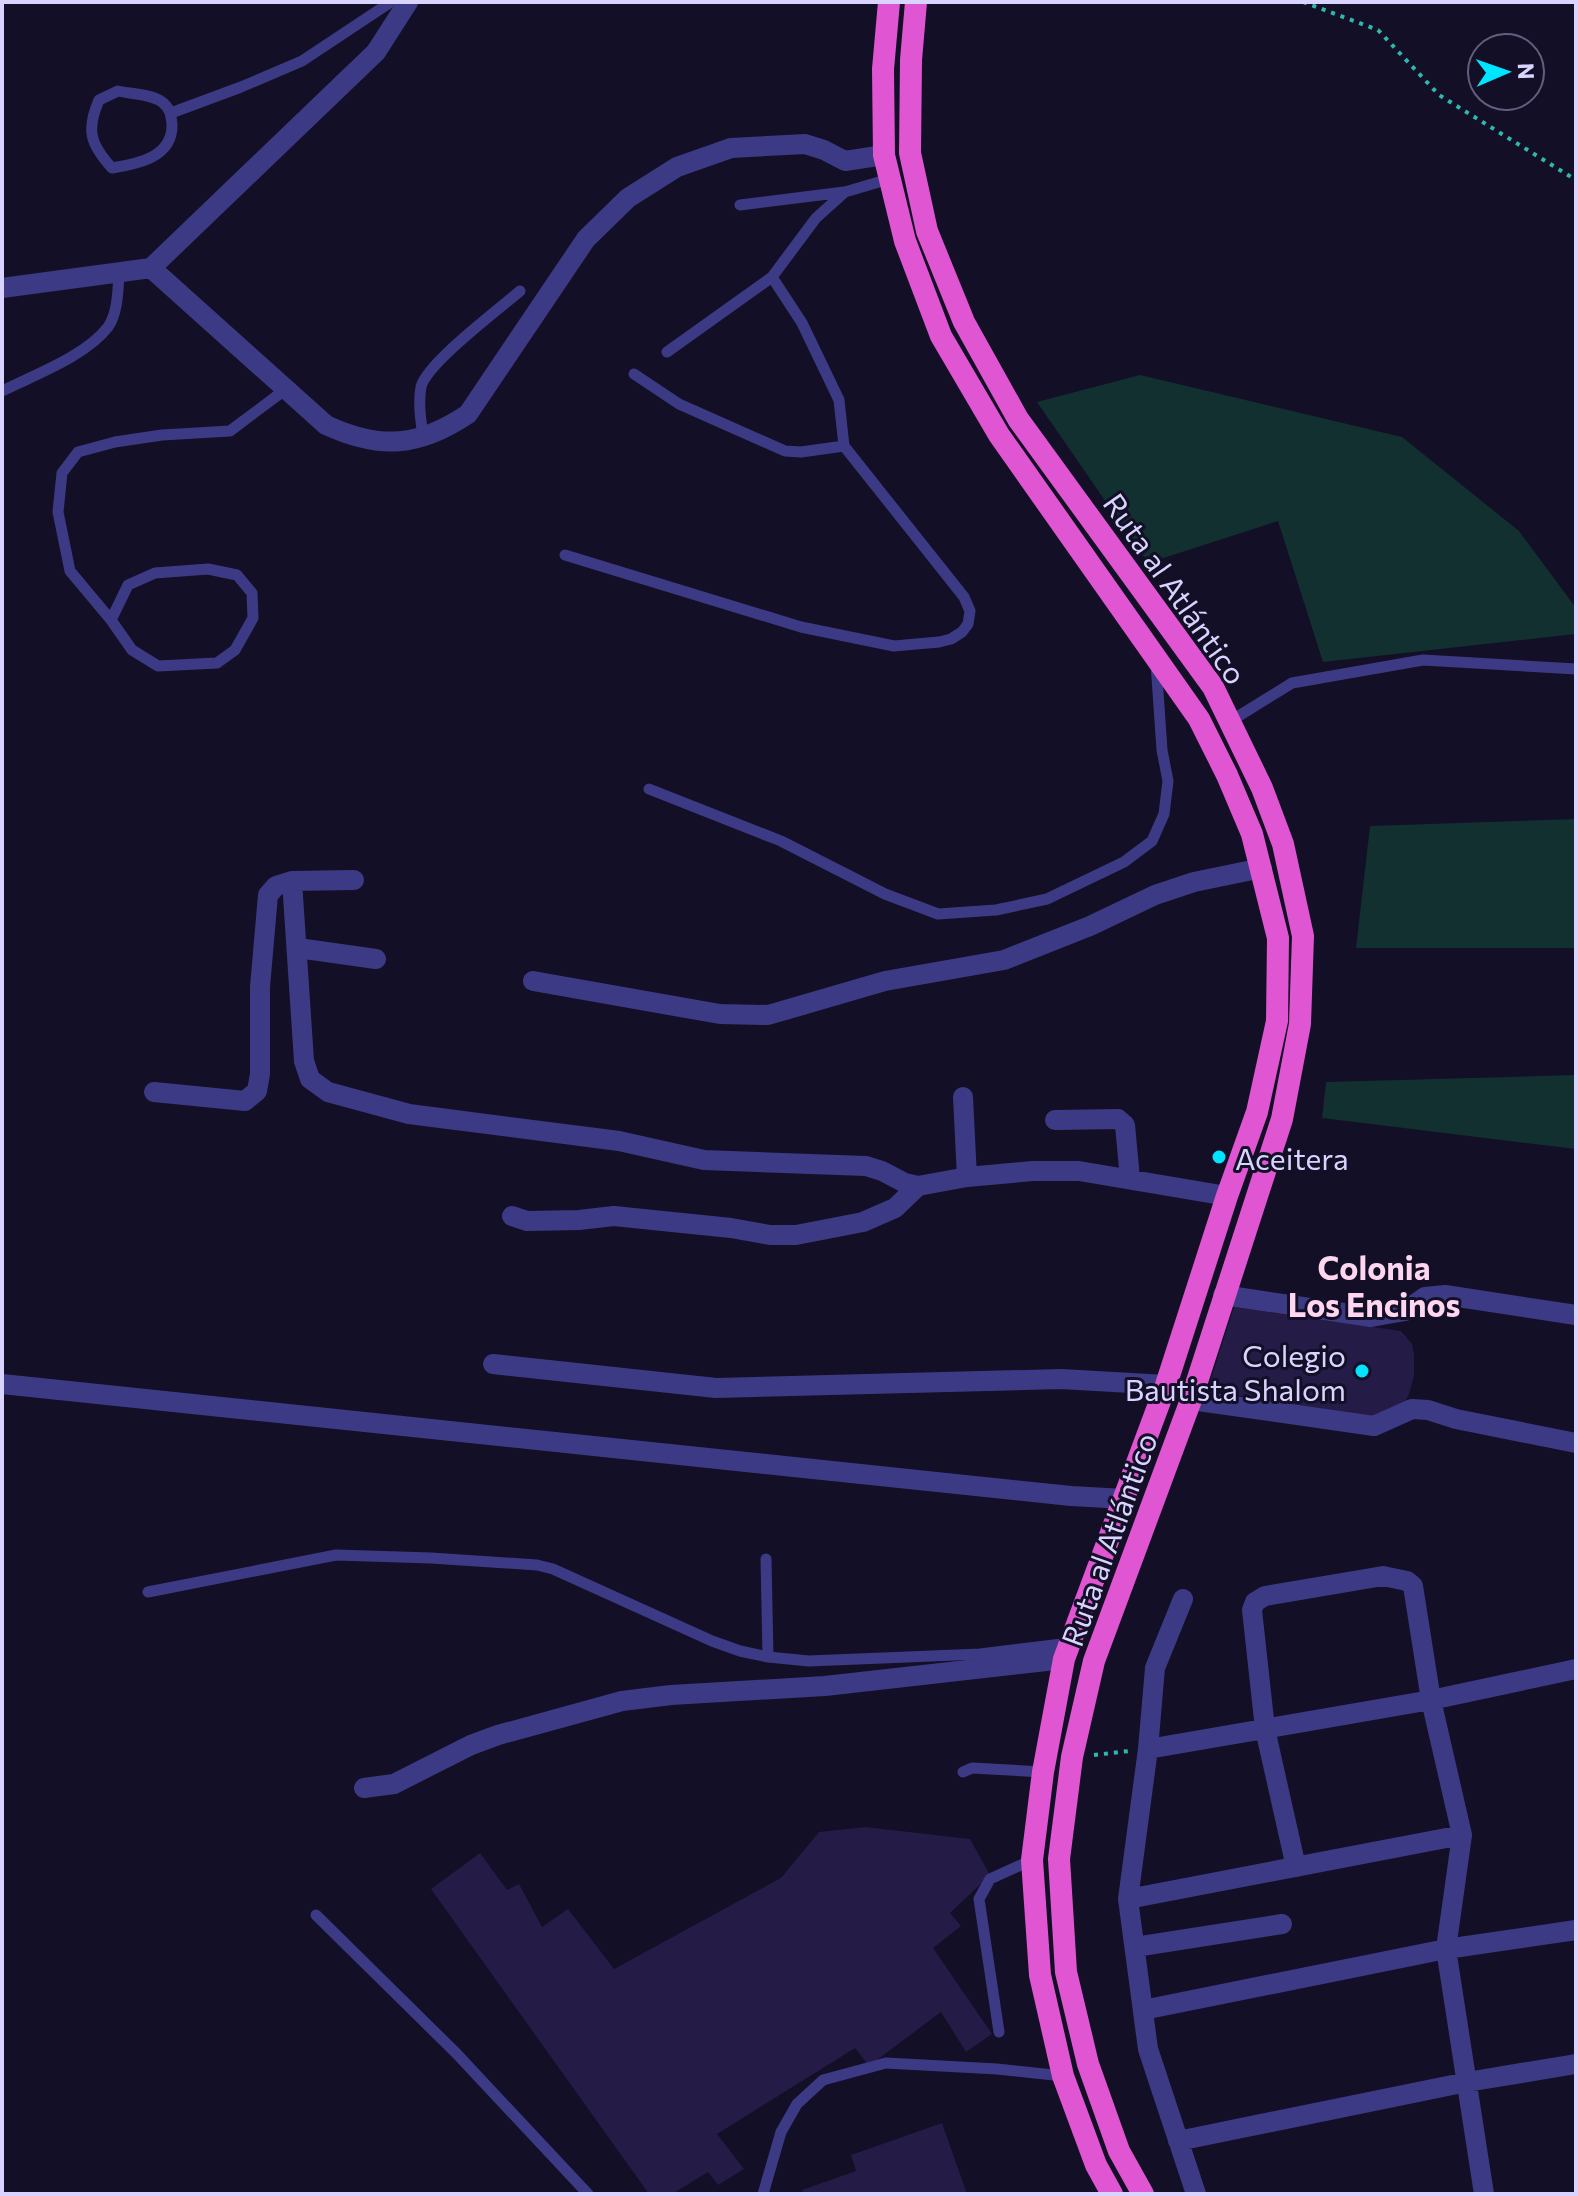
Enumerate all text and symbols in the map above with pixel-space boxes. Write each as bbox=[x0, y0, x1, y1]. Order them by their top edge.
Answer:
north arrow bbox=[1466, 32, 1546, 112]
text: N bbox=[1513, 63, 1540, 80]
street label: Ruta al Atlántico bbox=[1096, 485, 1256, 691]
place label: Aceitera bbox=[1235, 1139, 1349, 1176]
marker: Aceitera bbox=[1210, 1148, 1228, 1166]
district label: Colonia Los Encinos bbox=[1288, 1247, 1460, 1324]
place label: Colegio Bautista Shalom bbox=[1125, 1336, 1346, 1407]
marker: Colegio Bautista Shalom bbox=[1353, 1362, 1371, 1380]
street label: Ruta al Atlántico bbox=[1052, 1427, 1164, 1651]

